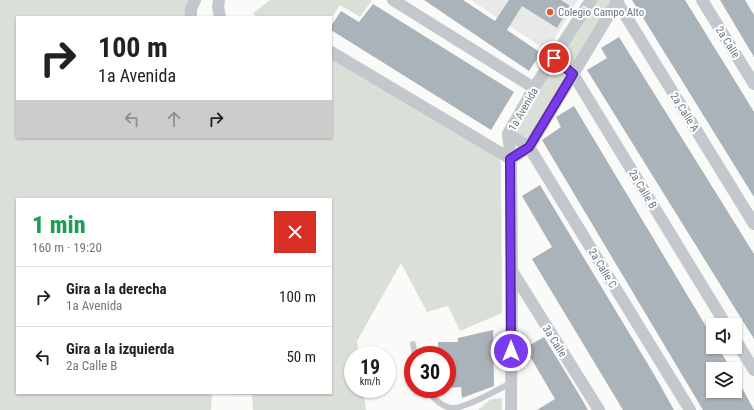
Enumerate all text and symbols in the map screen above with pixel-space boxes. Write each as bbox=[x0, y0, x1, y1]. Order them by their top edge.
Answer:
place label: Colegio Campo Alto bbox=[558, 6, 645, 19]
marker: Colegio Campo Alto bbox=[545, 7, 555, 17]
street label: 2a Calle bbox=[713, 24, 742, 61]
text: 100 m bbox=[98, 31, 168, 64]
icon: right bbox=[32, 32, 84, 84]
pin bbox=[537, 41, 571, 75]
icon: arrive bbox=[543, 47, 565, 69]
text: 1a Avenida bbox=[98, 65, 176, 86]
street label: 1a Avenida bbox=[506, 85, 541, 133]
street label: 2a Calle A bbox=[667, 90, 702, 135]
icon: left bbox=[121, 108, 143, 130]
icon: ahead bbox=[163, 108, 185, 130]
icon: right bbox=[205, 108, 227, 130]
street label: 2a Calle B bbox=[626, 167, 659, 211]
text: 1 min bbox=[32, 211, 86, 239]
button: close bbox=[274, 211, 316, 253]
text: 160 m · 19:20 bbox=[32, 240, 102, 255]
street label: 2a Calle C bbox=[586, 246, 619, 290]
text: Gira a la derecha bbox=[66, 280, 167, 298]
icon: right bbox=[32, 286, 54, 308]
text: 100 m bbox=[279, 288, 316, 306]
text: 1a Avenida bbox=[66, 298, 122, 313]
map controls bbox=[706, 318, 742, 398]
button: sound bbox=[706, 318, 742, 354]
street label: 3a Calle bbox=[540, 323, 569, 360]
position arrow bbox=[490, 330, 532, 372]
text: Gira a la izquierda bbox=[66, 340, 174, 358]
icon: left bbox=[32, 346, 54, 368]
speed limit sign: 30 bbox=[404, 346, 456, 398]
text: 50 m bbox=[286, 348, 316, 366]
text: 19 bbox=[360, 355, 380, 379]
text: 2a Calle B bbox=[66, 358, 117, 373]
button: layers bbox=[706, 362, 742, 398]
text: km/h bbox=[360, 376, 380, 387]

